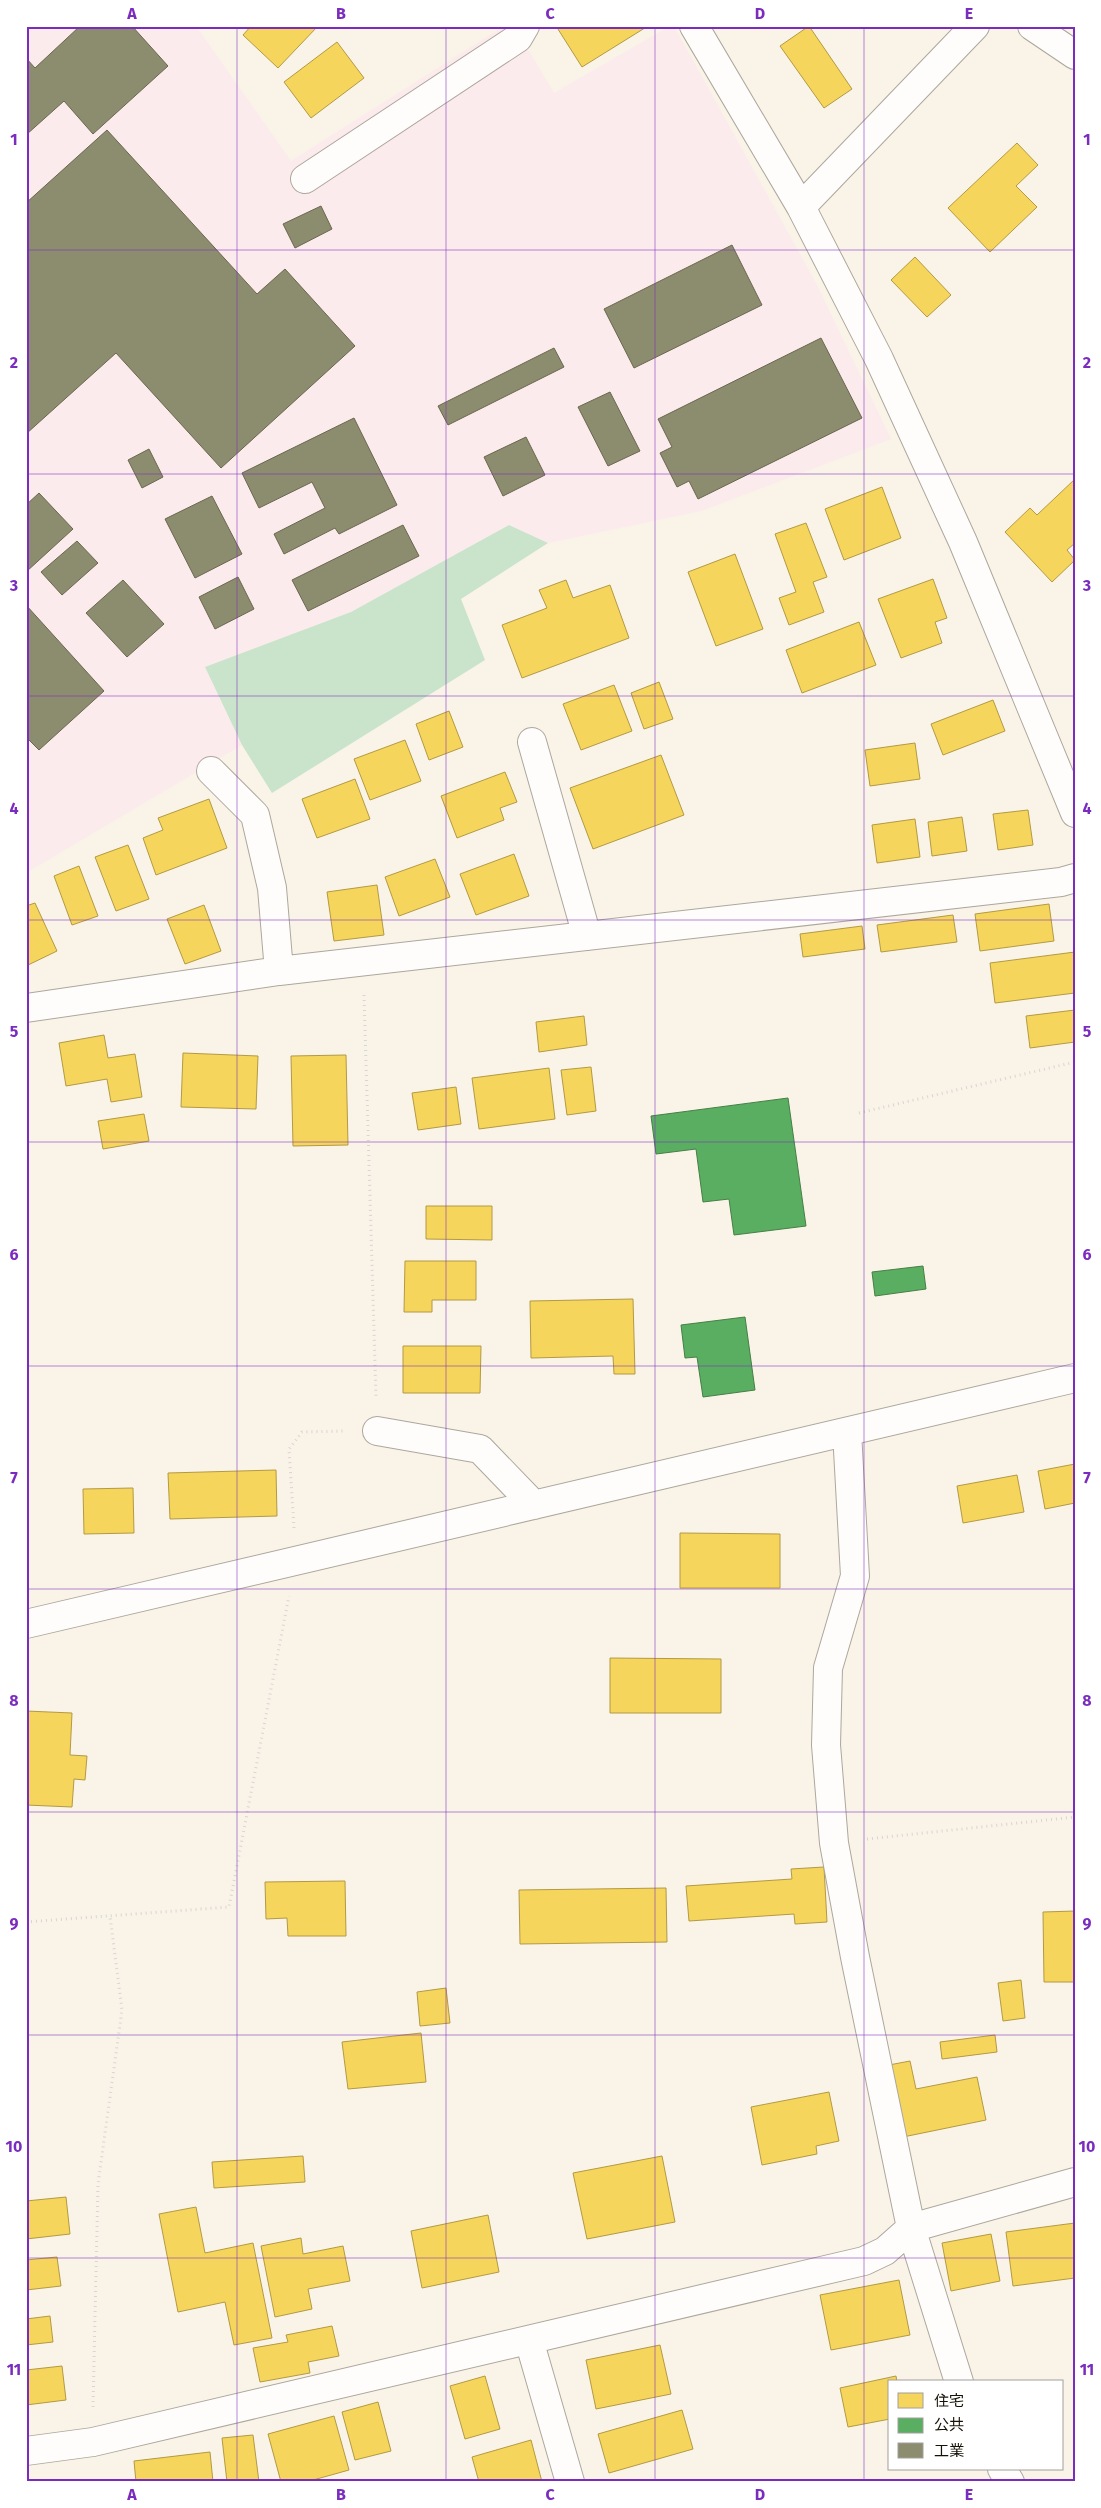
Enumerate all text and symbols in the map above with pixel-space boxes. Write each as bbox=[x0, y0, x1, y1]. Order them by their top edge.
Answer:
text: A bbox=[126, 4, 137, 23]
text: B bbox=[336, 4, 346, 23]
text: C bbox=[545, 4, 555, 23]
text: D bbox=[755, 4, 765, 23]
text: E bbox=[965, 4, 973, 23]
text: 1 bbox=[10, 130, 18, 149]
text: 1 bbox=[1083, 130, 1091, 149]
text: 2 bbox=[10, 353, 18, 372]
text: 2 bbox=[1083, 353, 1091, 372]
text: 3 bbox=[9, 576, 18, 595]
text: 3 bbox=[1082, 576, 1091, 595]
text: 4 bbox=[9, 799, 19, 818]
text: 4 bbox=[1082, 799, 1092, 818]
text: 5 bbox=[10, 1022, 19, 1041]
text: 5 bbox=[1083, 1022, 1092, 1041]
text: 6 bbox=[9, 1245, 19, 1264]
text: 6 bbox=[1082, 1245, 1092, 1264]
text: 7 bbox=[10, 1468, 18, 1487]
text: 7 bbox=[1083, 1468, 1091, 1487]
text: 8 bbox=[9, 1691, 19, 1710]
text: 8 bbox=[1082, 1691, 1092, 1710]
text: 9 bbox=[10, 1914, 19, 1933]
text: 9 bbox=[1083, 1914, 1092, 1933]
text: 10 bbox=[6, 2137, 22, 2156]
text: 10 bbox=[1079, 2137, 1095, 2156]
text: 11 bbox=[7, 2360, 21, 2379]
text: 11 bbox=[1080, 2360, 1094, 2379]
legend bbox=[888, 2380, 1064, 2470]
text: 住宅 bbox=[934, 2392, 964, 2410]
text: 公共 bbox=[934, 2416, 964, 2434]
text: 工業 bbox=[934, 2442, 964, 2460]
text: A bbox=[126, 2485, 137, 2504]
text: B bbox=[336, 2485, 346, 2504]
text: C bbox=[545, 2485, 555, 2504]
text: D bbox=[755, 2485, 765, 2504]
text: E bbox=[965, 2485, 973, 2504]

